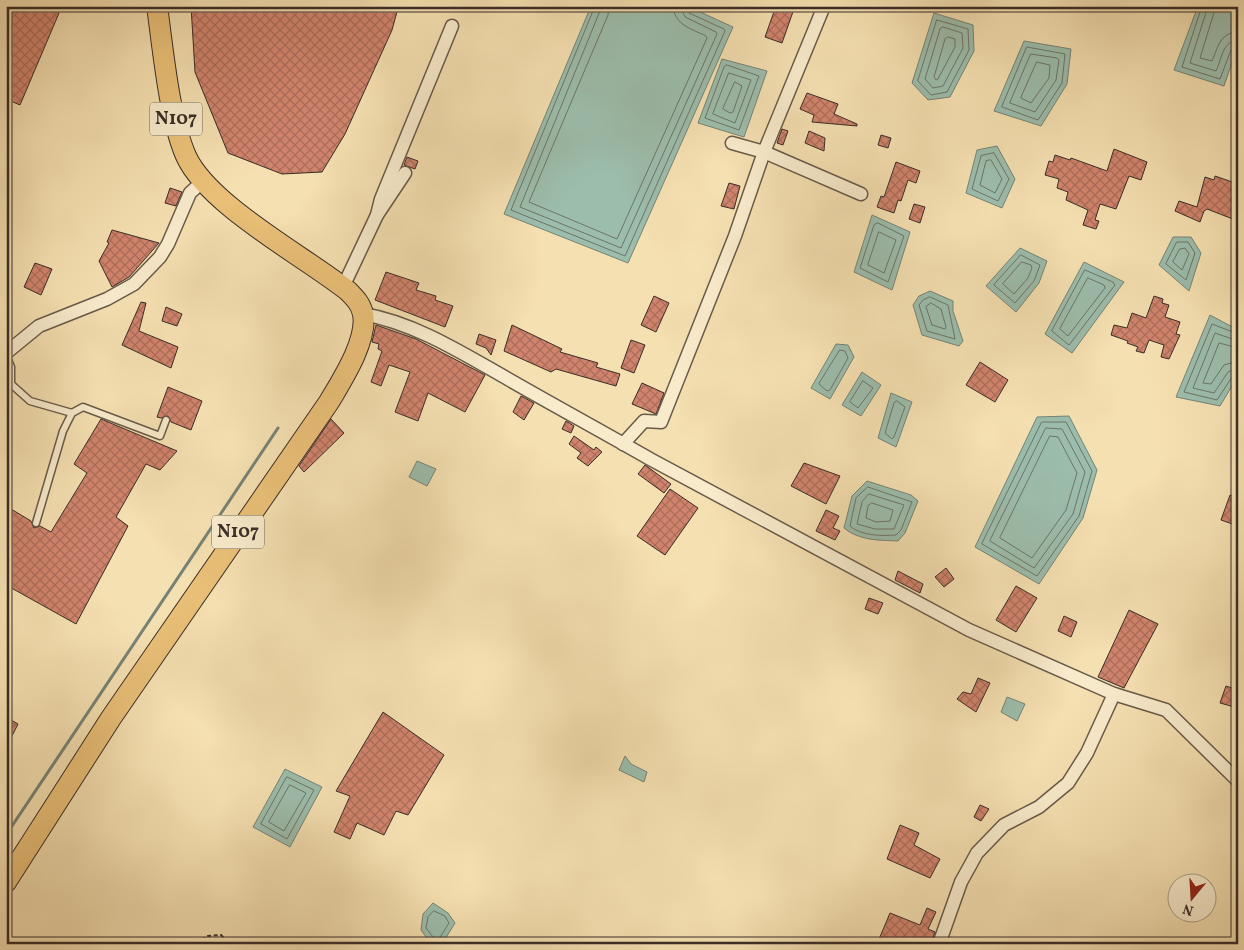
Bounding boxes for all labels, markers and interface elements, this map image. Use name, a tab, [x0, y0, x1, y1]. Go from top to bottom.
road number: N107	[150, 102, 202, 136]
road number: N107	[212, 516, 264, 548]
north arrow	[1166, 872, 1216, 922]
text: N	[1181, 898, 1196, 920]

